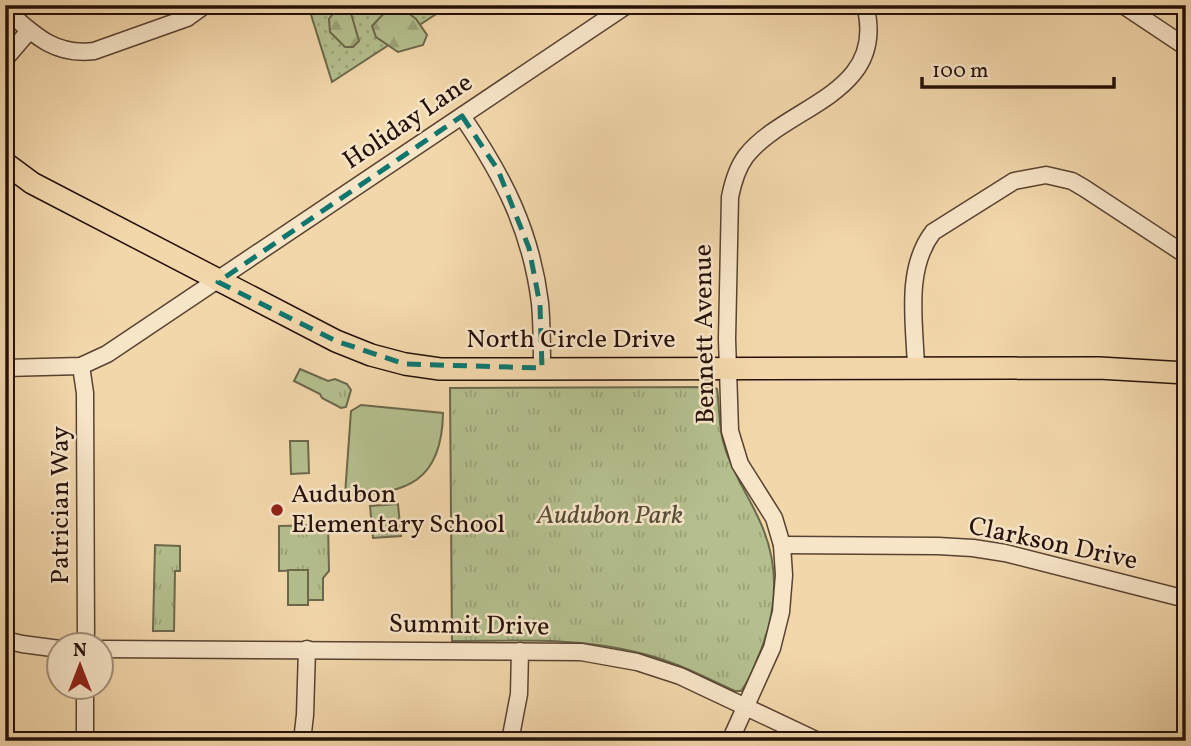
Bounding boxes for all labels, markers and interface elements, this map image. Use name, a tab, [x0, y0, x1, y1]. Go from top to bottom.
scale bar	[922, 46, 1114, 90]
text: 100 m	[932, 57, 989, 86]
street label: Holiday Lane	[336, 65, 480, 179]
street label: Bennett Avenue	[685, 244, 725, 424]
street label: North Circle Drive	[466, 322, 676, 358]
street label: Patrician Way	[43, 426, 79, 584]
place label: Audubon Elementary School	[291, 477, 505, 543]
park label: Audubon Park	[536, 498, 683, 534]
marker: Audubon Elementary School	[269, 502, 285, 518]
street label: Clarkson Drive	[965, 509, 1141, 579]
street label: Summit Drive	[388, 607, 550, 645]
north arrow	[46, 630, 116, 700]
text: N	[73, 638, 87, 664]

